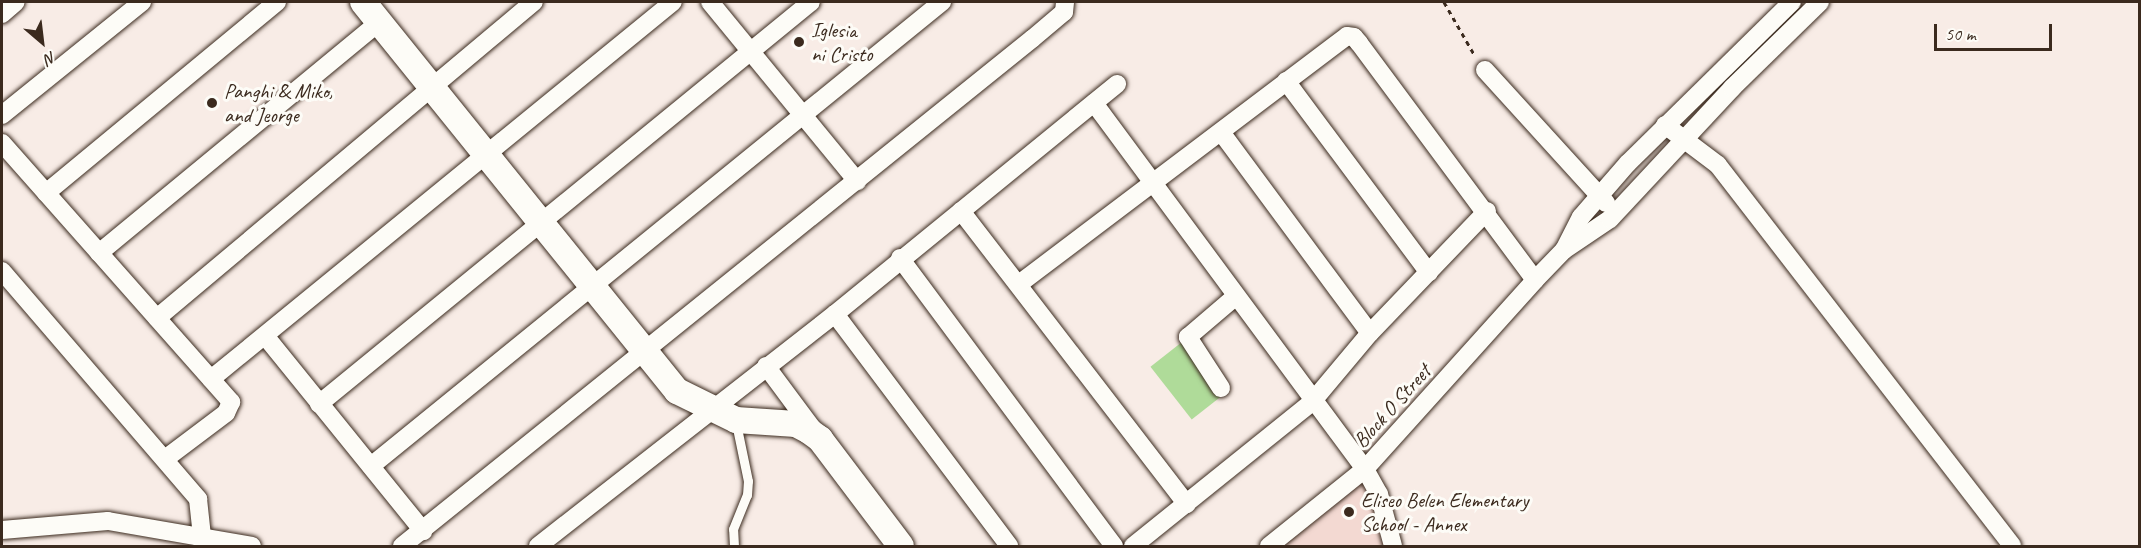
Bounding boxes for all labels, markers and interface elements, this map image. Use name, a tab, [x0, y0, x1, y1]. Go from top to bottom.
north arrow	[12, 12, 72, 72]
scale bar	[1937, 12, 2056, 50]
place label: Iglesia ni Cristo	[811, 17, 872, 67]
text: 50 m	[1945, 23, 1976, 45]
marker: Iglesia ni Cristo	[792, 35, 806, 49]
text: N	[41, 47, 60, 69]
place label: Panghi & Miko, and Jeorge	[224, 78, 333, 128]
marker: Panghi & Miko, and Jeorge	[205, 96, 219, 110]
street label: Block O Street	[1348, 359, 1436, 453]
place label: Eliseo Belen Elementary School - Annex	[1361, 487, 1530, 537]
marker: Eliseo Belen Elementary School - Annex	[1342, 505, 1356, 519]

